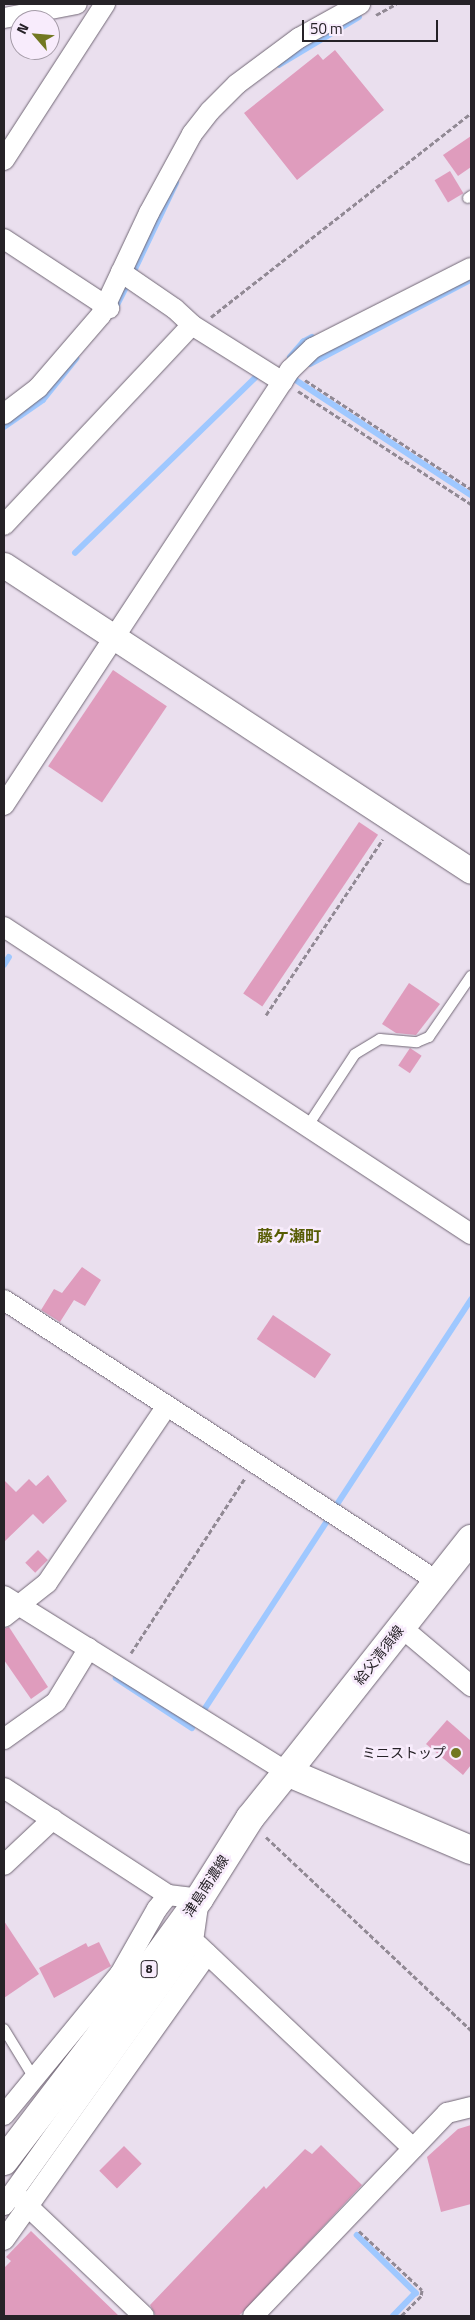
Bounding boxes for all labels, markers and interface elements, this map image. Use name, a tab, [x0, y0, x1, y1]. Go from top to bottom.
north arrow	[10, 10, 60, 60]
scale bar	[305, 10, 441, 42]
text: 50 m	[310, 17, 343, 40]
text: N	[11, 19, 34, 38]
district label: 藤ケ瀬町	[257, 1226, 321, 1246]
street label: 給父清須線	[351, 1622, 407, 1688]
place label: ミニストップ	[362, 1745, 446, 1761]
marker: ミニストップ	[450, 1747, 462, 1759]
street label: 津島南濃線	[180, 1852, 232, 1920]
road number: 8	[140, 1960, 158, 1978]

